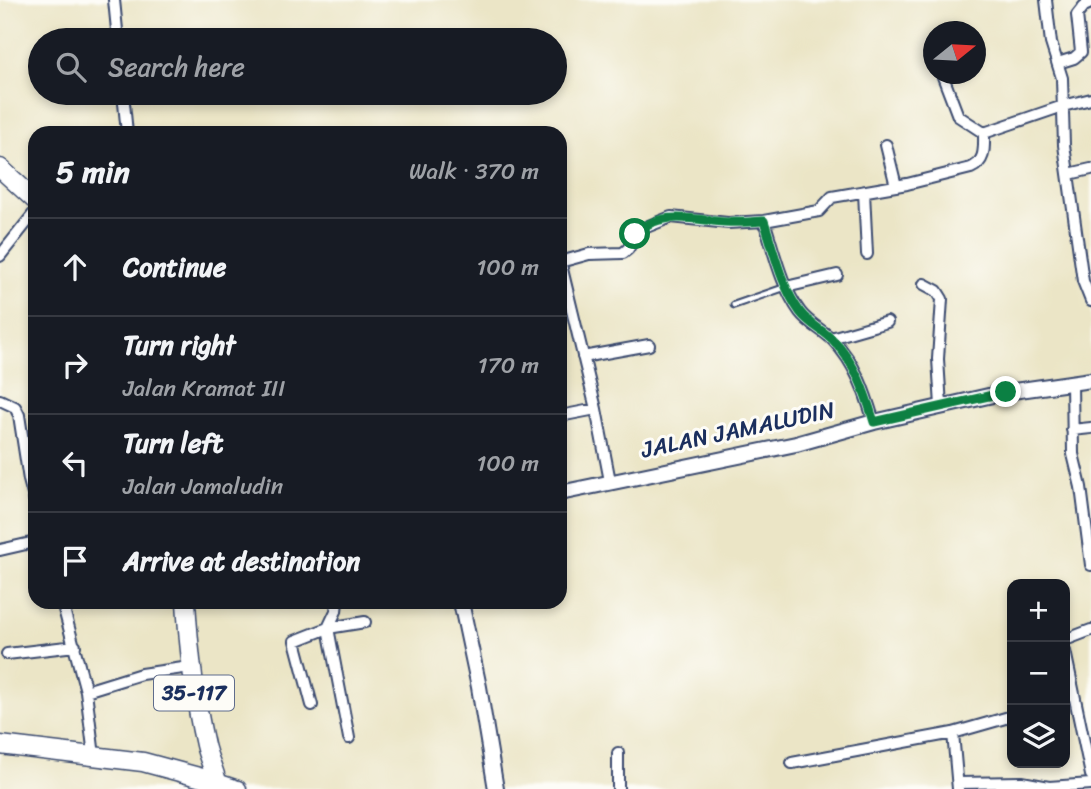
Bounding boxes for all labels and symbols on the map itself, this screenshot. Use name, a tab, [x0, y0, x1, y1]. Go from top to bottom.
north arrow	[923, 21, 986, 84]
route start	[619, 218, 650, 249]
route end	[990, 376, 1021, 407]
street label: JALAN JAMALUDIN	[637, 389, 838, 471]
road number: 35-117	[154, 676, 234, 710]

